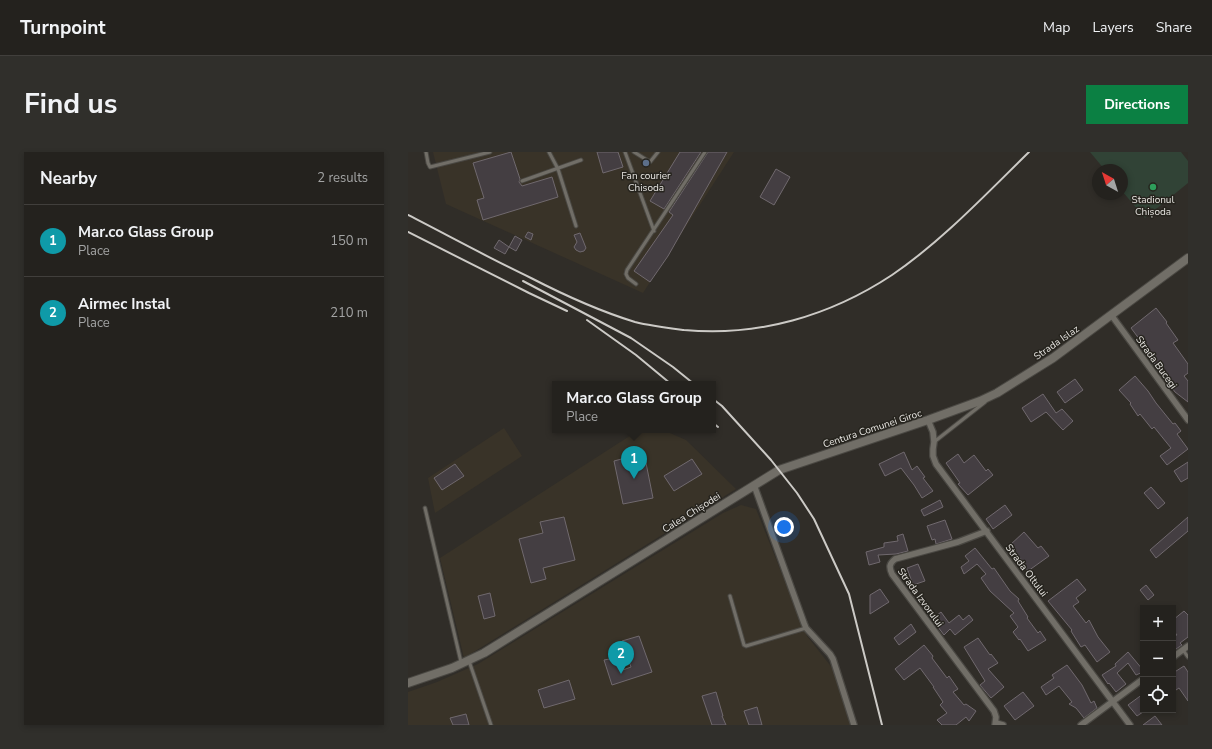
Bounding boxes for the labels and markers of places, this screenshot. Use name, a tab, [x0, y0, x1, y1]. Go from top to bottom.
marker: Fan courier Chisoda	[641, 158, 651, 168]
place label: Fan courier Chisoda	[621, 169, 671, 195]
marker: Stadionul Chișoda	[1148, 182, 1158, 192]
place label: Stadionul Chișoda	[1132, 193, 1174, 219]
pin: 1	[621, 446, 647, 479]
pin: 2	[608, 641, 634, 674]

